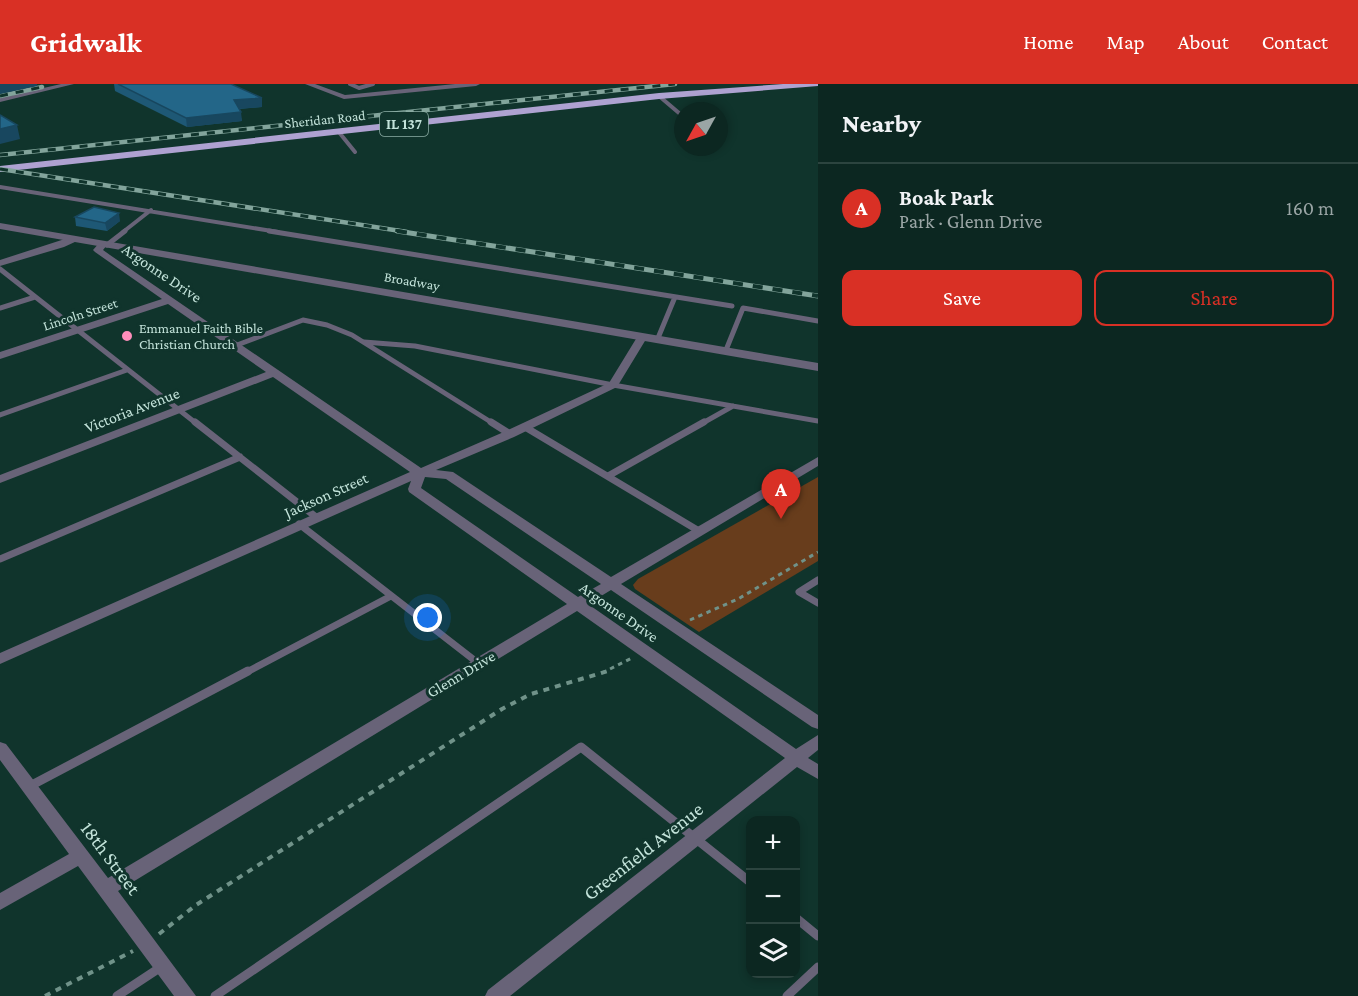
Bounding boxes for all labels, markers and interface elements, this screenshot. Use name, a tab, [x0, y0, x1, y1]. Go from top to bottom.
text: Gridwalk	[30, 27, 142, 58]
text: Home	[1023, 30, 1073, 54]
text: Map	[1106, 30, 1145, 54]
text: About	[1178, 30, 1229, 54]
text: Contact	[1262, 30, 1328, 54]
north arrow	[674, 102, 728, 156]
street label: Sheridan Road	[284, 107, 367, 131]
text: Nearby	[842, 109, 921, 138]
road number: IL 137	[380, 112, 428, 136]
text: Boak Park	[899, 185, 993, 210]
text: A	[856, 197, 867, 219]
text: 160 m	[1286, 197, 1334, 219]
text: Park · Glenn Drive	[899, 210, 1042, 232]
street label: Argonne Drive	[119, 240, 205, 307]
street label: Broadway	[383, 268, 442, 294]
button: Save	[842, 270, 1082, 326]
button: Share	[1094, 270, 1334, 326]
street label: Lincoln Street	[41, 294, 120, 334]
place label: Emmanuel Faith Bible Christian Church	[139, 320, 263, 352]
marker: Emmanuel Faith Bible Christian Church	[120, 329, 134, 343]
street label: Victoria Avenue	[82, 384, 182, 436]
street label: Jackson Street	[280, 469, 371, 523]
pin: A	[762, 470, 800, 519]
street label: Argonne Drive	[576, 579, 662, 646]
your location	[413, 603, 442, 632]
street label: Glenn Drive	[424, 647, 498, 701]
street label: Greenfield Avenue	[579, 797, 707, 904]
map controls	[746, 816, 800, 978]
button: +	[746, 816, 800, 870]
street label: 18th Street	[77, 817, 146, 899]
button: −	[746, 870, 800, 924]
button: layers	[746, 924, 800, 978]

